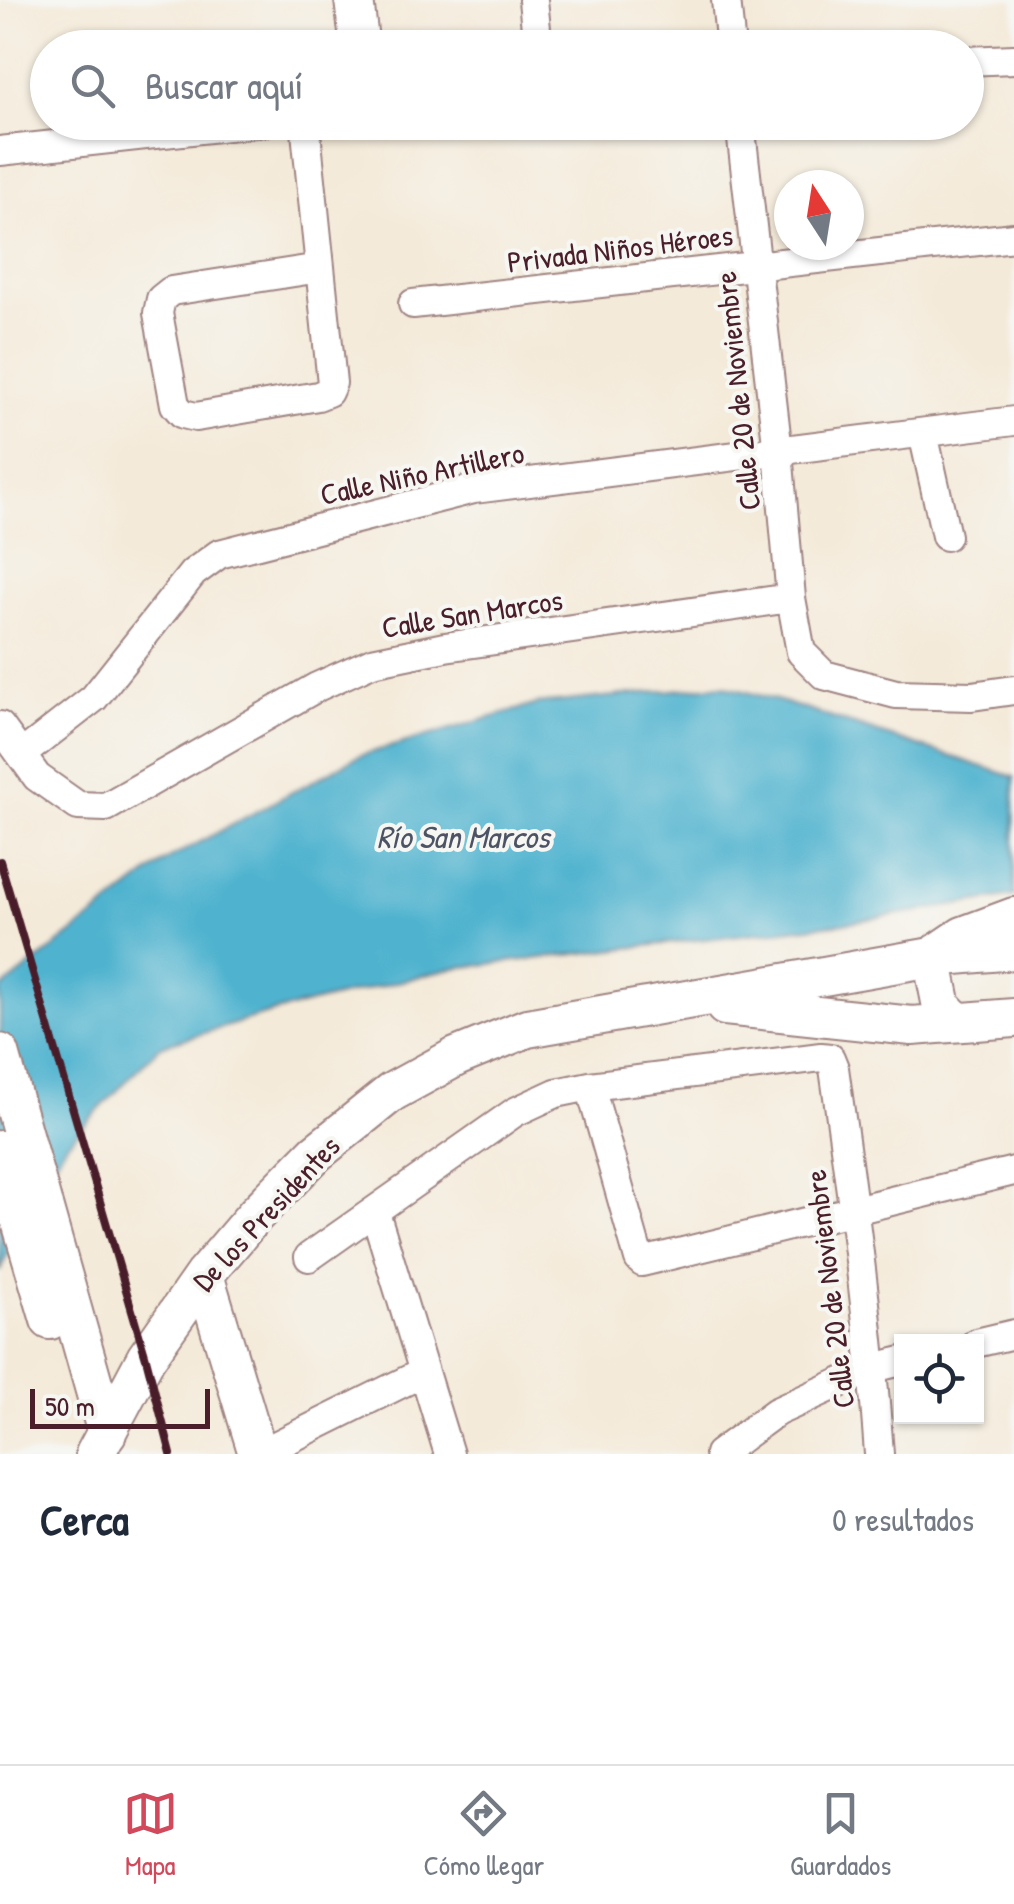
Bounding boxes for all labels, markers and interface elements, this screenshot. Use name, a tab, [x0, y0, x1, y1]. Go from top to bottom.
search box	[30, 30, 984, 140]
icon: search	[65, 58, 120, 113]
text: Buscar aquí	[145, 59, 303, 111]
north arrow	[774, 170, 864, 260]
street label: Privada Niños Héroes	[505, 214, 735, 282]
street label: Calle 20 de Noviembre	[705, 270, 769, 512]
street label: Calle Niño Artillero	[317, 432, 527, 514]
street label: Calle San Marcos	[379, 579, 565, 647]
water label: Río San Marcos	[377, 815, 552, 858]
street label: De los Presidentes	[184, 1127, 348, 1299]
street label: Calle 20 de Noviembre	[795, 1167, 863, 1410]
map controls	[894, 1334, 984, 1424]
button: locate	[894, 1334, 984, 1424]
scale bar	[30, 1384, 210, 1428]
text: 50 m	[45, 1387, 95, 1425]
text: Cerca	[40, 1491, 129, 1548]
text: 0 resultados	[832, 1498, 974, 1541]
tab: Mapa	[123, 1786, 178, 1884]
tab: Cómo llegar	[423, 1786, 544, 1884]
tab: Guardados	[790, 1786, 891, 1884]

